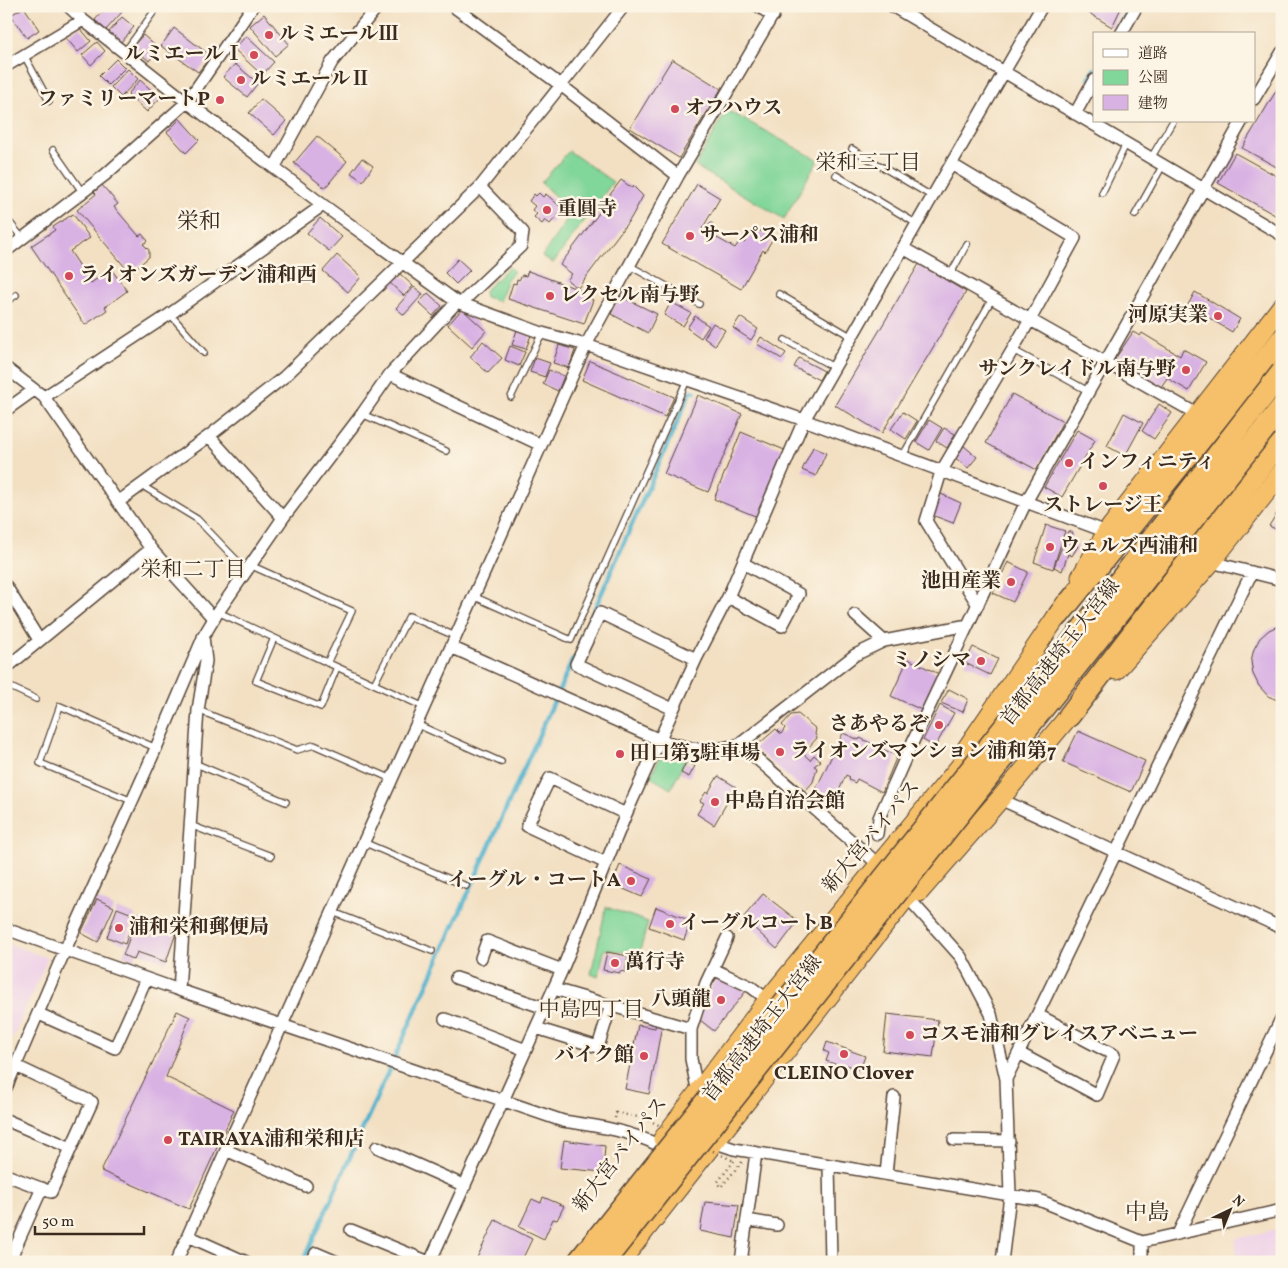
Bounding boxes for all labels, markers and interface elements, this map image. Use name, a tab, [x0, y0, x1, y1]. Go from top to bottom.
place label: ルミエールⅢ	[279, 21, 399, 49]
marker: ルミエールⅢ	[263, 29, 275, 41]
legend	[1093, 32, 1256, 122]
place label: ルミエールⅠ	[124, 41, 244, 69]
text: 道路	[1138, 44, 1168, 65]
marker: ルミエールⅠ	[248, 49, 260, 61]
place label: ルミエールⅡ	[251, 66, 371, 94]
text: 公園	[1138, 68, 1168, 89]
marker: ルミエールⅡ	[235, 74, 247, 86]
place label: ファミリーマートP	[38, 86, 210, 114]
marker: ファミリーマートP	[214, 94, 226, 106]
text: 建物	[1138, 94, 1168, 115]
place label: オフハウス	[685, 95, 782, 123]
marker: オフハウス	[669, 103, 681, 115]
district label: 栄和三丁目	[816, 149, 921, 178]
place label: 重圓寺	[557, 196, 617, 224]
marker: 重圓寺	[541, 204, 553, 216]
district label: 栄和	[177, 207, 221, 238]
place label: サーパス浦和	[700, 222, 819, 250]
marker: サーパス浦和	[684, 230, 696, 242]
place label: ライオンズガーデン浦和西	[79, 262, 317, 290]
marker: ライオンズガーデン浦和西	[63, 270, 75, 282]
place label: レクセル南与野	[560, 282, 700, 310]
marker: レクセル南与野	[544, 290, 556, 302]
place label: 河原実業	[1128, 302, 1208, 330]
marker: 河原実業	[1212, 310, 1224, 322]
place label: サンクレイドル南与野	[978, 356, 1176, 384]
marker: サンクレイドル南与野	[1180, 364, 1192, 376]
place label: インフィニティ	[1079, 449, 1216, 477]
marker: インフィニティ	[1063, 457, 1075, 469]
marker: ストレージ王	[1097, 480, 1109, 492]
place label: ストレージ王	[1043, 492, 1163, 520]
place label: ウェルズ西浦和	[1060, 533, 1199, 561]
marker: ウェルズ西浦和	[1044, 541, 1056, 553]
district label: 栄和二丁目	[141, 556, 246, 585]
place label: 池田産業	[921, 568, 1001, 596]
street label: 首都高速埼玉大宮線	[995, 573, 1127, 733]
marker: 池田産業	[1005, 576, 1017, 588]
place label: ミノシマ	[892, 647, 971, 675]
marker: ミノシマ	[975, 655, 987, 667]
place label: さあやるぞ	[829, 711, 929, 739]
marker: さあやるぞ	[933, 719, 945, 731]
place label: ライオンズマンション浦和第7	[790, 738, 1056, 766]
place label: 田口第3駐車場	[630, 740, 760, 768]
marker: ライオンズマンション浦和第7	[774, 746, 786, 758]
marker: 田口第3駐車場	[614, 748, 626, 760]
street label: 新大宮バイパス	[816, 775, 928, 899]
place label: 中島自治会館	[725, 788, 845, 816]
marker: 中島自治会館	[709, 796, 721, 808]
place label: イーグル・コートA	[447, 867, 621, 895]
marker: イーグル・コートA	[625, 875, 637, 887]
place label: イーグルコートB	[680, 910, 833, 938]
place label: 浦和栄和郵便局	[129, 914, 269, 942]
marker: イーグルコートB	[664, 918, 676, 930]
marker: 浦和栄和郵便局	[113, 922, 125, 934]
place label: 萬行寺	[625, 949, 685, 977]
street label: 首都高速埼玉大宮線	[697, 949, 829, 1109]
marker: 萬行寺	[609, 957, 621, 969]
place label: 八頭龍	[651, 986, 711, 1014]
marker: 八頭龍	[715, 994, 727, 1006]
district label: 中島四丁目	[539, 996, 644, 1025]
place label: コスモ浦和グレイスアベニュー	[920, 1021, 1198, 1049]
marker: コスモ浦和グレイスアベニュー	[904, 1029, 916, 1041]
place label: バイク館	[554, 1042, 634, 1070]
marker: CLEINO Clover	[838, 1048, 850, 1060]
marker: バイク館	[638, 1050, 650, 1062]
place label: CLEINO Clover	[774, 1060, 914, 1088]
street label: 新大宮バイパス	[567, 1091, 675, 1219]
place label: TAIRAYA浦和栄和店	[178, 1126, 364, 1154]
marker: TAIRAYA浦和栄和店	[162, 1134, 174, 1146]
north arrow	[1206, 1186, 1256, 1236]
text: N	[1228, 1191, 1248, 1212]
district label: 中島	[1125, 1198, 1169, 1229]
scale bar	[35, 1203, 144, 1235]
text: 50 m	[42, 1212, 74, 1233]

